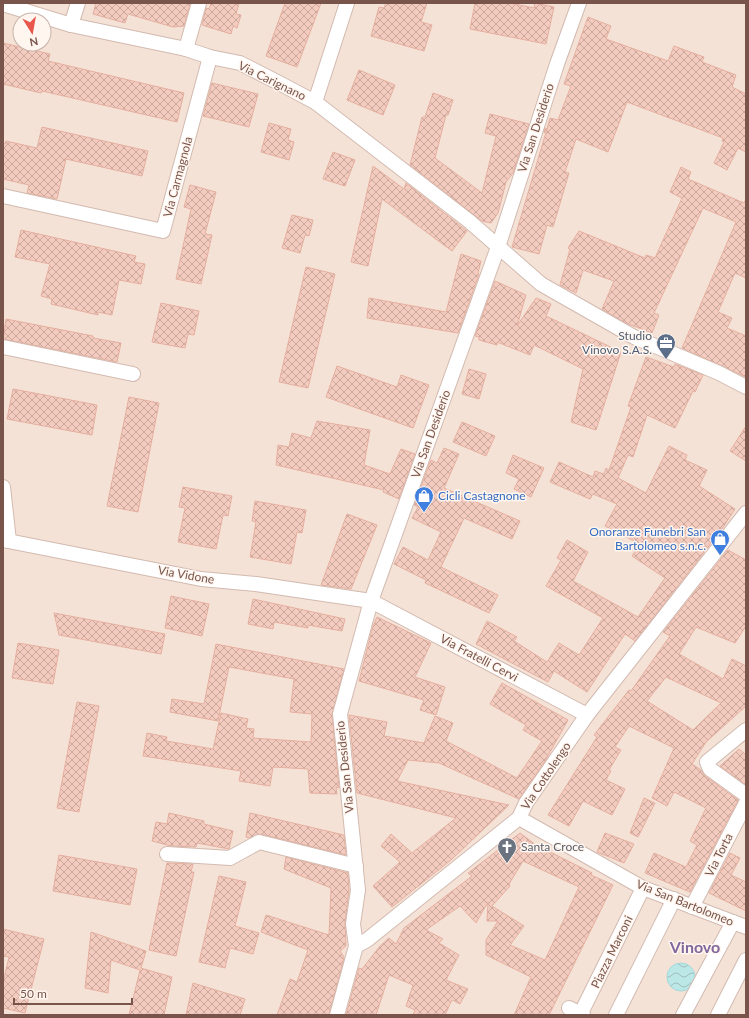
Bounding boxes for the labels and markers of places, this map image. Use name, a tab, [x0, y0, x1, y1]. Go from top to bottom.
place label: Studio Vinovo S.A.S.	[582, 328, 652, 357]
office icon: Studio Vinovo S.A.S.	[655, 332, 677, 360]
shop icon: Cicli Castagnone	[413, 485, 435, 513]
place label: Cicli Castagnone	[438, 488, 526, 503]
place label: Onoranze Funebri San Bartolomeo s.n.c.	[589, 524, 706, 553]
shop icon: Onoranze Funebri San Bartolomeo s.n.c.	[709, 528, 731, 556]
church icon: Santa Croce	[496, 836, 518, 864]
place label: Santa Croce	[521, 839, 584, 854]

